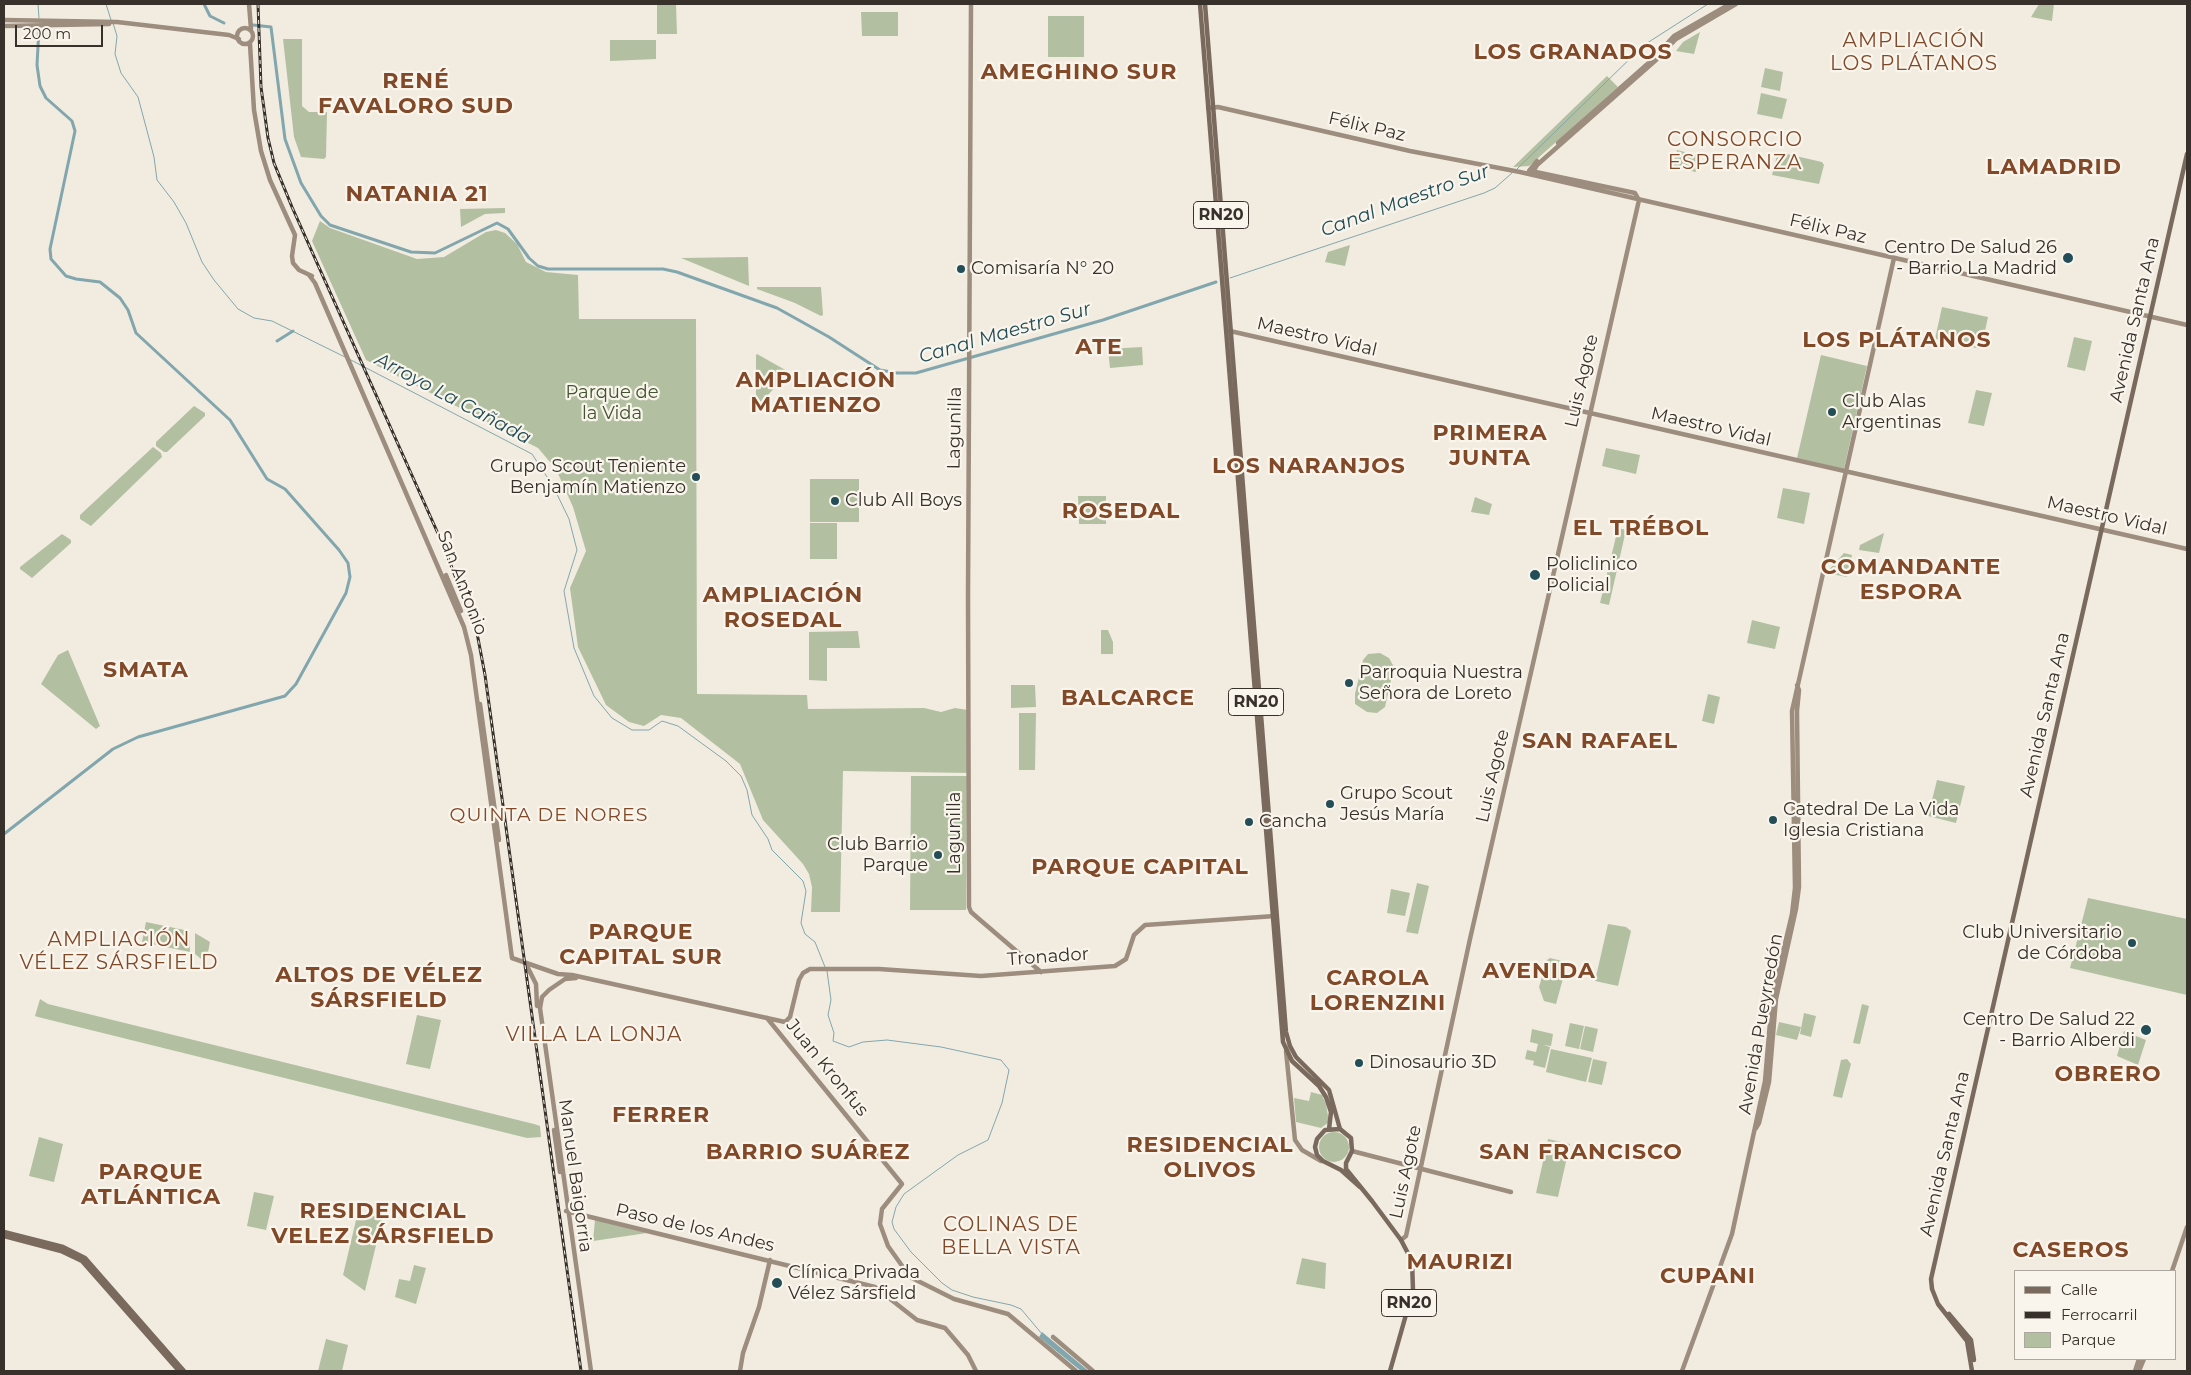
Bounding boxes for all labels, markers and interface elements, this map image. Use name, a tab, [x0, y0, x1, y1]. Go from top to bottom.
scale bar	[18, 15, 105, 47]
text: 200 m	[23, 24, 71, 43]
district label: AMPLIACIÓN LOS PLÁTANOS	[1829, 29, 1999, 76]
district label: LOS GRANADOS	[1472, 40, 1674, 66]
district label: AMEGHINO SUR	[979, 60, 1179, 86]
district label: RENÉ FAVALORO SUD	[317, 69, 515, 120]
street label: Félix Paz	[1326, 108, 1408, 146]
district label: CONSORCIO ESPERANZA	[1666, 128, 1804, 175]
district label: LAMADRID	[1985, 155, 2123, 181]
water label: Canal Maestro Sur	[1318, 160, 1492, 242]
district label: NATANIA 21	[344, 182, 490, 208]
road number: RN20	[1194, 202, 1248, 228]
street label: Félix Paz	[1787, 210, 1869, 248]
street label: Avenida Santa Ana	[2105, 235, 2165, 405]
place label: Centro De Salud 26 - Barrio La Madrid	[1884, 237, 2057, 280]
marker: Centro De Salud 26 - Barrio La Madrid	[2061, 251, 2075, 265]
place label: Comisaría N° 20	[971, 258, 1114, 280]
marker: Comisaría N° 20	[955, 263, 967, 275]
water label: Canal Maestro Sur	[916, 298, 1094, 368]
street label: Maestro Vidal	[1255, 313, 1379, 361]
district label: LOS PLÁTANOS	[1801, 328, 1993, 354]
street label: Luis Agote	[1561, 332, 1603, 430]
district label: ATE	[1075, 335, 1123, 361]
water label: Arroyo La Cañada	[371, 348, 535, 450]
district label: AMPLIACIÓN MATIENZO	[735, 368, 897, 420]
park label: Parque de la Vida	[565, 382, 659, 424]
street label: Lagunilla	[943, 386, 967, 470]
place label: Club Alas Argentinas	[1842, 391, 1941, 434]
street label: Maestro Vidal	[1649, 403, 1773, 451]
marker: Club Alas Argentinas	[1826, 406, 1838, 418]
district label: PRIMERA JUNTA	[1432, 421, 1548, 472]
district label: LOS NARANJOS	[1211, 454, 1407, 480]
place label: Grupo Scout Teniente Benjamín Matienzo	[490, 456, 686, 498]
marker: Grupo Scout Teniente Benjamín Matienzo	[690, 471, 702, 483]
place label: Club All Boys	[845, 490, 962, 512]
street label: Maestro Vidal	[2045, 492, 2169, 540]
marker: Club All Boys	[829, 495, 841, 507]
district label: ROSEDAL	[1061, 499, 1181, 525]
district label: EL TRÉBOL	[1572, 516, 1710, 542]
street label: San Antonio	[432, 528, 492, 638]
place label: Policlinico Policial	[1546, 554, 1638, 596]
district label: COMANDANTE ESPORA	[1820, 555, 2002, 606]
marker: Policlinico Policial	[1528, 568, 1542, 582]
district label: AMPLIACIÓN ROSEDAL	[702, 583, 864, 634]
street label: Avenida Santa Ana	[2015, 630, 2075, 800]
district label: SMATA	[102, 658, 190, 684]
place label: Parroquia Nuestra Señora de Loreto	[1359, 662, 1523, 704]
marker: Parroquia Nuestra Señora de Loreto	[1343, 677, 1355, 689]
district label: BALCARCE	[1060, 686, 1196, 712]
road number: RN20	[1228, 689, 1284, 716]
street label: Luis Agote	[1472, 727, 1514, 825]
district label: SAN RAFAEL	[1521, 729, 1679, 755]
place label: Grupo Scout Jesús María	[1340, 783, 1453, 826]
street label: Lagunilla	[944, 792, 966, 874]
marker: Grupo Scout Jesús María	[1324, 798, 1336, 810]
place label: Catedral De La Vida Iglesia Cristiana	[1783, 799, 1959, 842]
district label: QUINTA DE NORES	[448, 804, 650, 826]
place label: Cancha	[1259, 811, 1327, 833]
marker: Catedral De La Vida Iglesia Cristiana	[1767, 814, 1779, 826]
marker: Cancha	[1243, 816, 1255, 828]
place label: Club Barrio Parque	[827, 834, 928, 876]
marker: Club Barrio Parque	[932, 849, 944, 861]
district label: PARQUE CAPITAL	[1029, 855, 1251, 881]
district label: PARQUE CAPITAL SUR	[558, 920, 724, 971]
place label: Club Universitario de Córdoba	[1962, 922, 2122, 964]
district label: AMPLIACIÓN VÉLEZ SÁRSFIELD	[18, 928, 220, 975]
street label: Avenida Pueyrredón	[1734, 932, 1788, 1116]
marker: Club Universitario de Córdoba	[2126, 937, 2138, 949]
street label: Tronador	[1006, 943, 1090, 971]
district label: AVENIDA	[1481, 959, 1597, 985]
district label: ALTOS DE VÉLEZ SÁRSFIELD	[273, 963, 485, 1014]
district label: CAROLA LORENZINI	[1309, 966, 1447, 1018]
place label: Centro De Salud 22 - Barrio Alberdi	[1963, 1009, 2135, 1052]
street label: Juan Kronfus	[781, 1015, 873, 1121]
district label: VILLA LA LONJA	[504, 1023, 684, 1047]
marker: Centro De Salud 22 - Barrio Alberdi	[2139, 1023, 2153, 1037]
place label: Dinosaurio 3D	[1369, 1052, 1497, 1074]
marker: Dinosaurio 3D	[1353, 1057, 1365, 1069]
district label: OBRERO	[2054, 1062, 2162, 1088]
street label: Avenida Santa Ana	[1915, 1069, 1975, 1239]
street label: Manuel Baigorria	[554, 1098, 596, 1254]
district label: FERRER	[611, 1103, 711, 1129]
street label: Luis Agote	[1386, 1123, 1426, 1221]
district label: RESIDENCIAL OLIVOS	[1125, 1133, 1295, 1184]
district label: BARRIO SUÁREZ	[704, 1140, 912, 1166]
district label: SAN FRANCISCO	[1478, 1140, 1684, 1166]
district label: PARQUE ATLÁNTICA	[80, 1160, 222, 1212]
district label: RESIDENCIAL VELEZ SÁRSFIELD	[269, 1199, 497, 1250]
street label: Paso de los Andes	[613, 1199, 777, 1257]
district label: COLINAS DE BELLA VISTA	[940, 1213, 1082, 1260]
district label: CASEROS	[2012, 1238, 2130, 1264]
district label: MAURIZI	[1406, 1250, 1514, 1276]
place label: Clínica Privada Vélez Sársfield	[788, 1262, 920, 1304]
district label: CUPANI	[1659, 1264, 1757, 1290]
legend	[2014, 1270, 2176, 1360]
marker: Clínica Privada Vélez Sársfield	[770, 1276, 784, 1290]
text: Calle	[2061, 1280, 2098, 1299]
road number: RN20	[1382, 1290, 1436, 1316]
text: Ferrocarril	[2061, 1305, 2138, 1324]
text: Parque	[2061, 1330, 2116, 1349]

